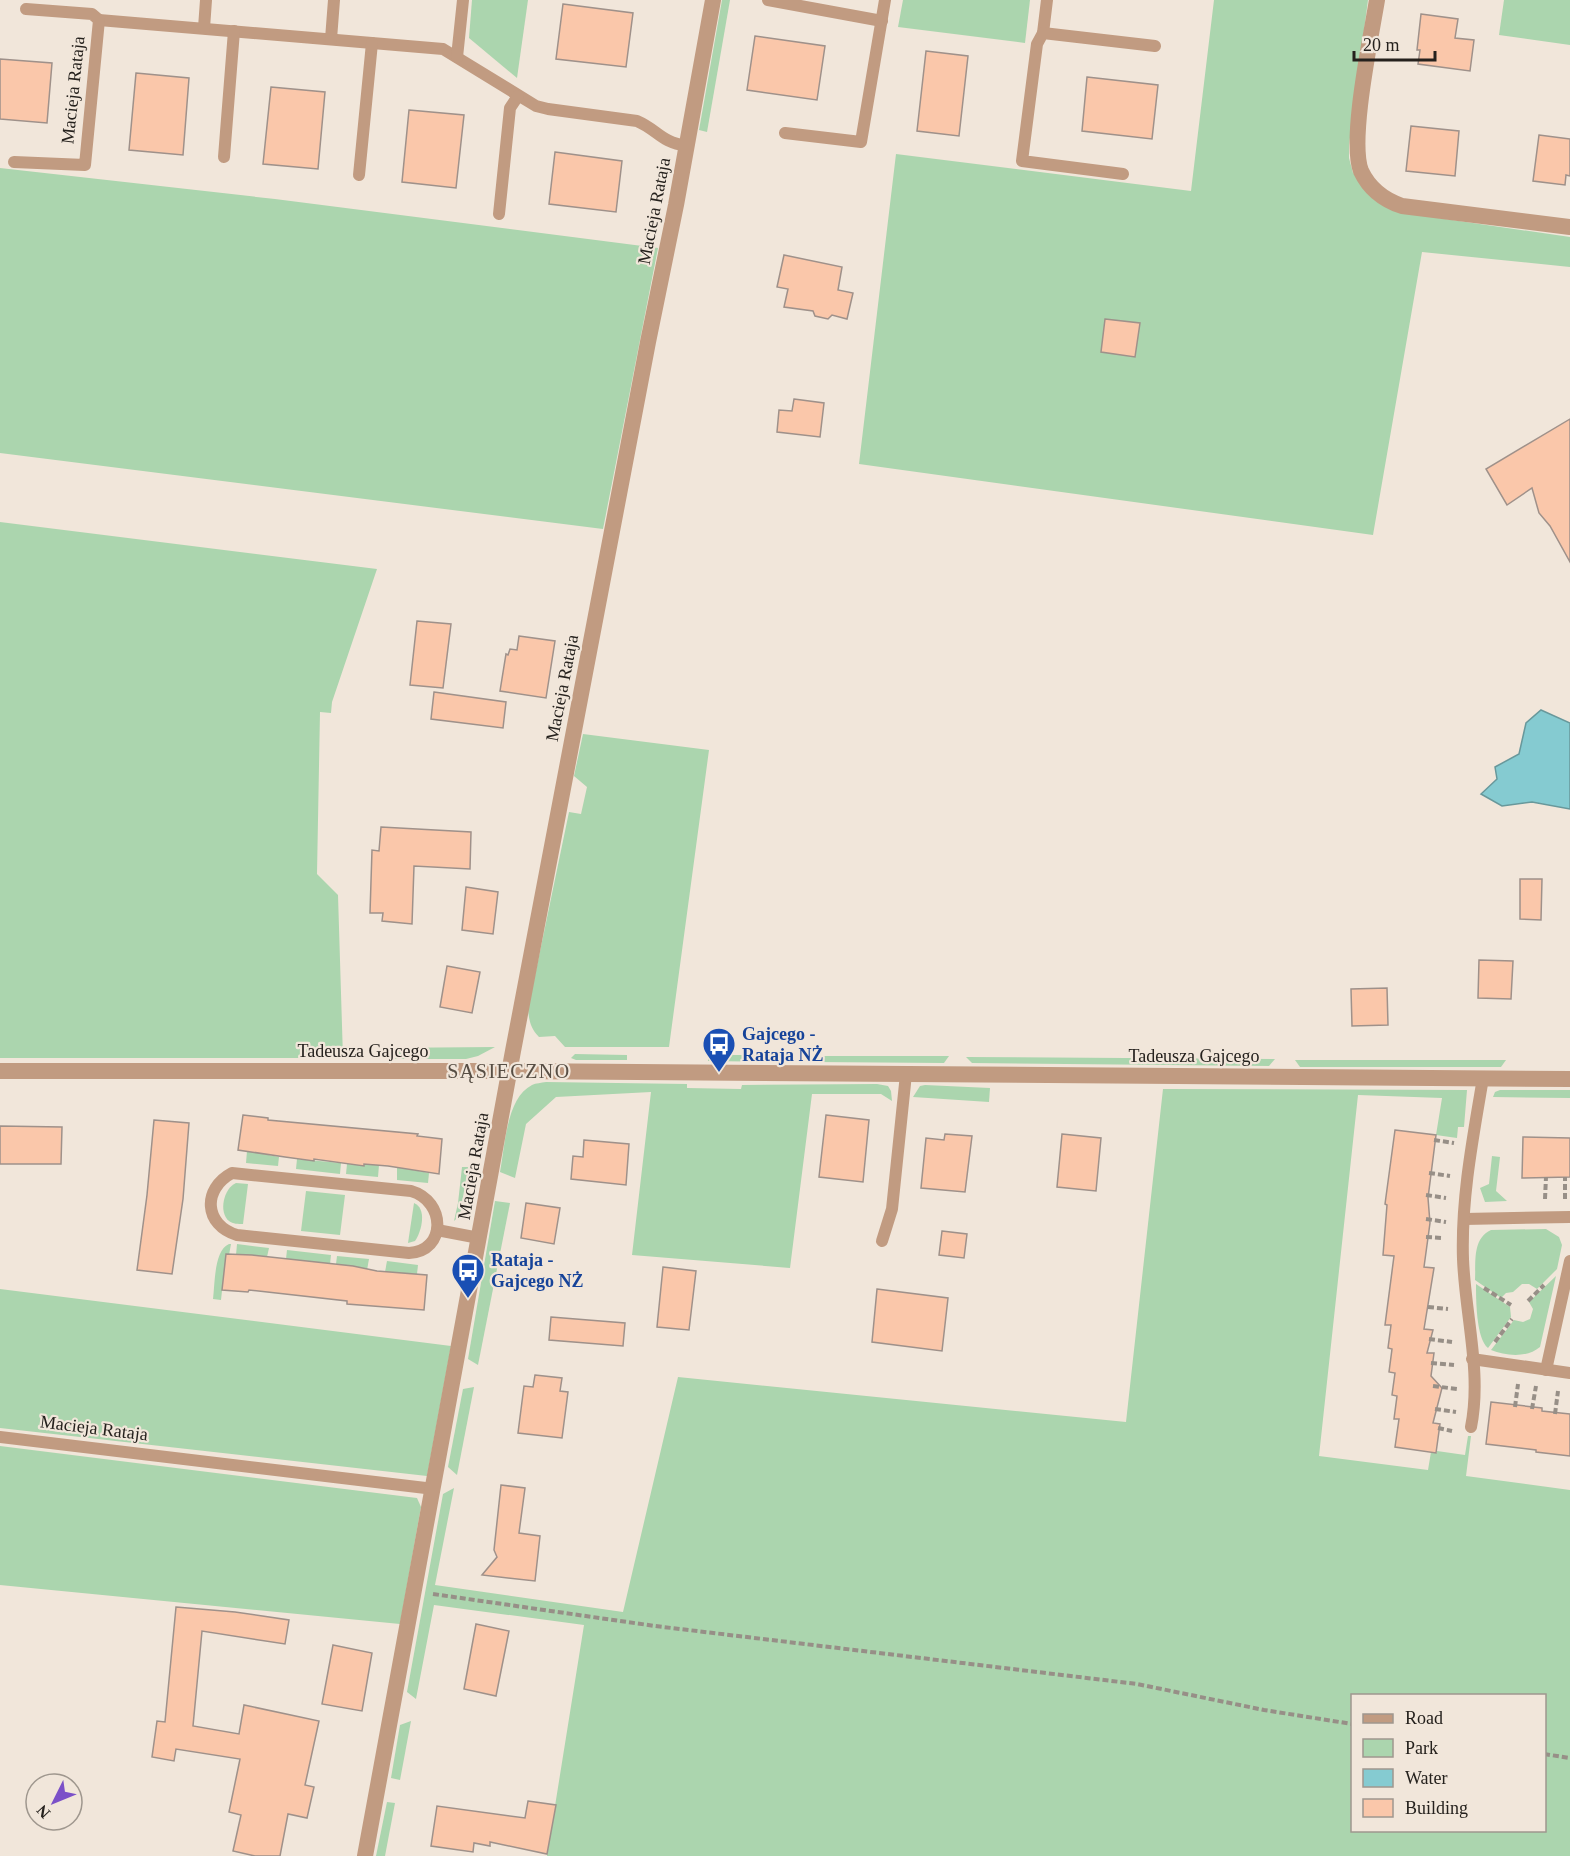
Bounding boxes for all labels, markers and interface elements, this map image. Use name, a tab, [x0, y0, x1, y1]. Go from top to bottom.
scale bar	[1354, 24, 1435, 62]
street label: Macieja Rataja	[57, 35, 89, 145]
text: 20 m	[1363, 35, 1400, 55]
street label: Macieja Rataja	[634, 156, 674, 266]
street label: Macieja Rataja	[542, 633, 582, 743]
place label: Gajcego - Rataja NŻ	[742, 1024, 824, 1065]
bus stop icon: Gajcego - Rataja NŻ	[701, 1026, 737, 1073]
street label: Tadeusza Gajcego	[297, 1041, 429, 1061]
street label: Tadeusza Gajcego	[1128, 1046, 1260, 1066]
district label: SĄSIECZNO	[447, 1060, 571, 1083]
street label: Macieja Rataja	[454, 1111, 492, 1221]
place label: Rataja - Gajcego NŻ	[491, 1250, 583, 1291]
bus stop icon: Rataja - Gajcego NŻ	[450, 1252, 486, 1299]
street label: Macieja Rataja	[39, 1411, 149, 1445]
legend	[1351, 1694, 1546, 1832]
text: Road	[1405, 1708, 1443, 1728]
text: Park	[1405, 1738, 1438, 1758]
text: Water	[1405, 1768, 1448, 1788]
north arrow	[24, 1772, 84, 1832]
text: Building	[1405, 1798, 1468, 1818]
text: N	[33, 1802, 54, 1822]

